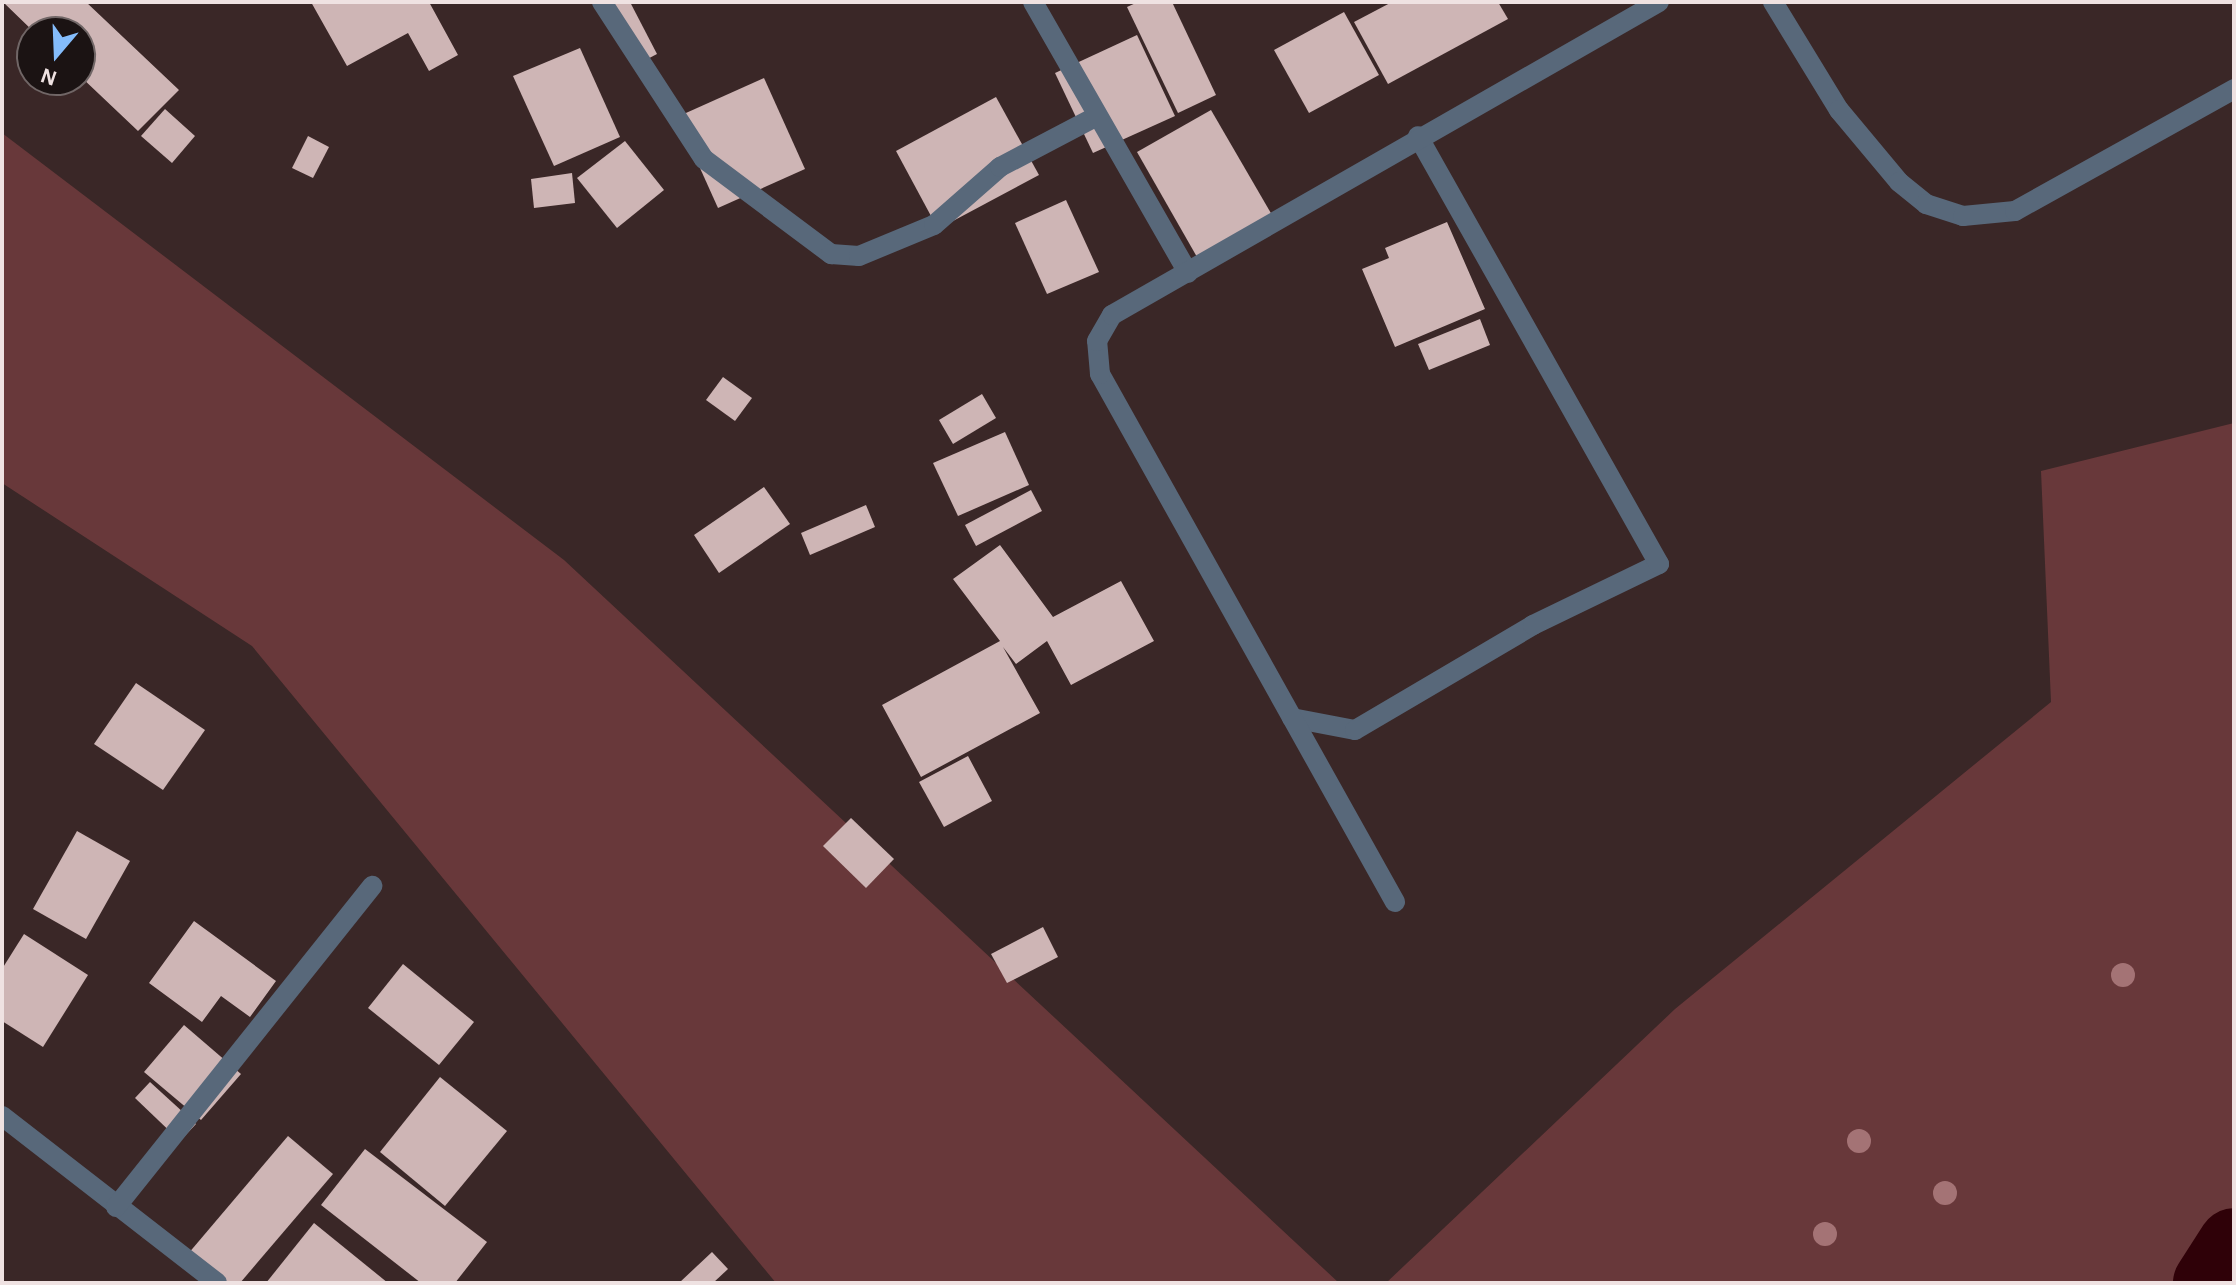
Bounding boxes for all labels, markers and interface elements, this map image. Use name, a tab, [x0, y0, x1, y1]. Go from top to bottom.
north arrow	[16, 16, 96, 96]
text: N	[38, 64, 60, 90]

